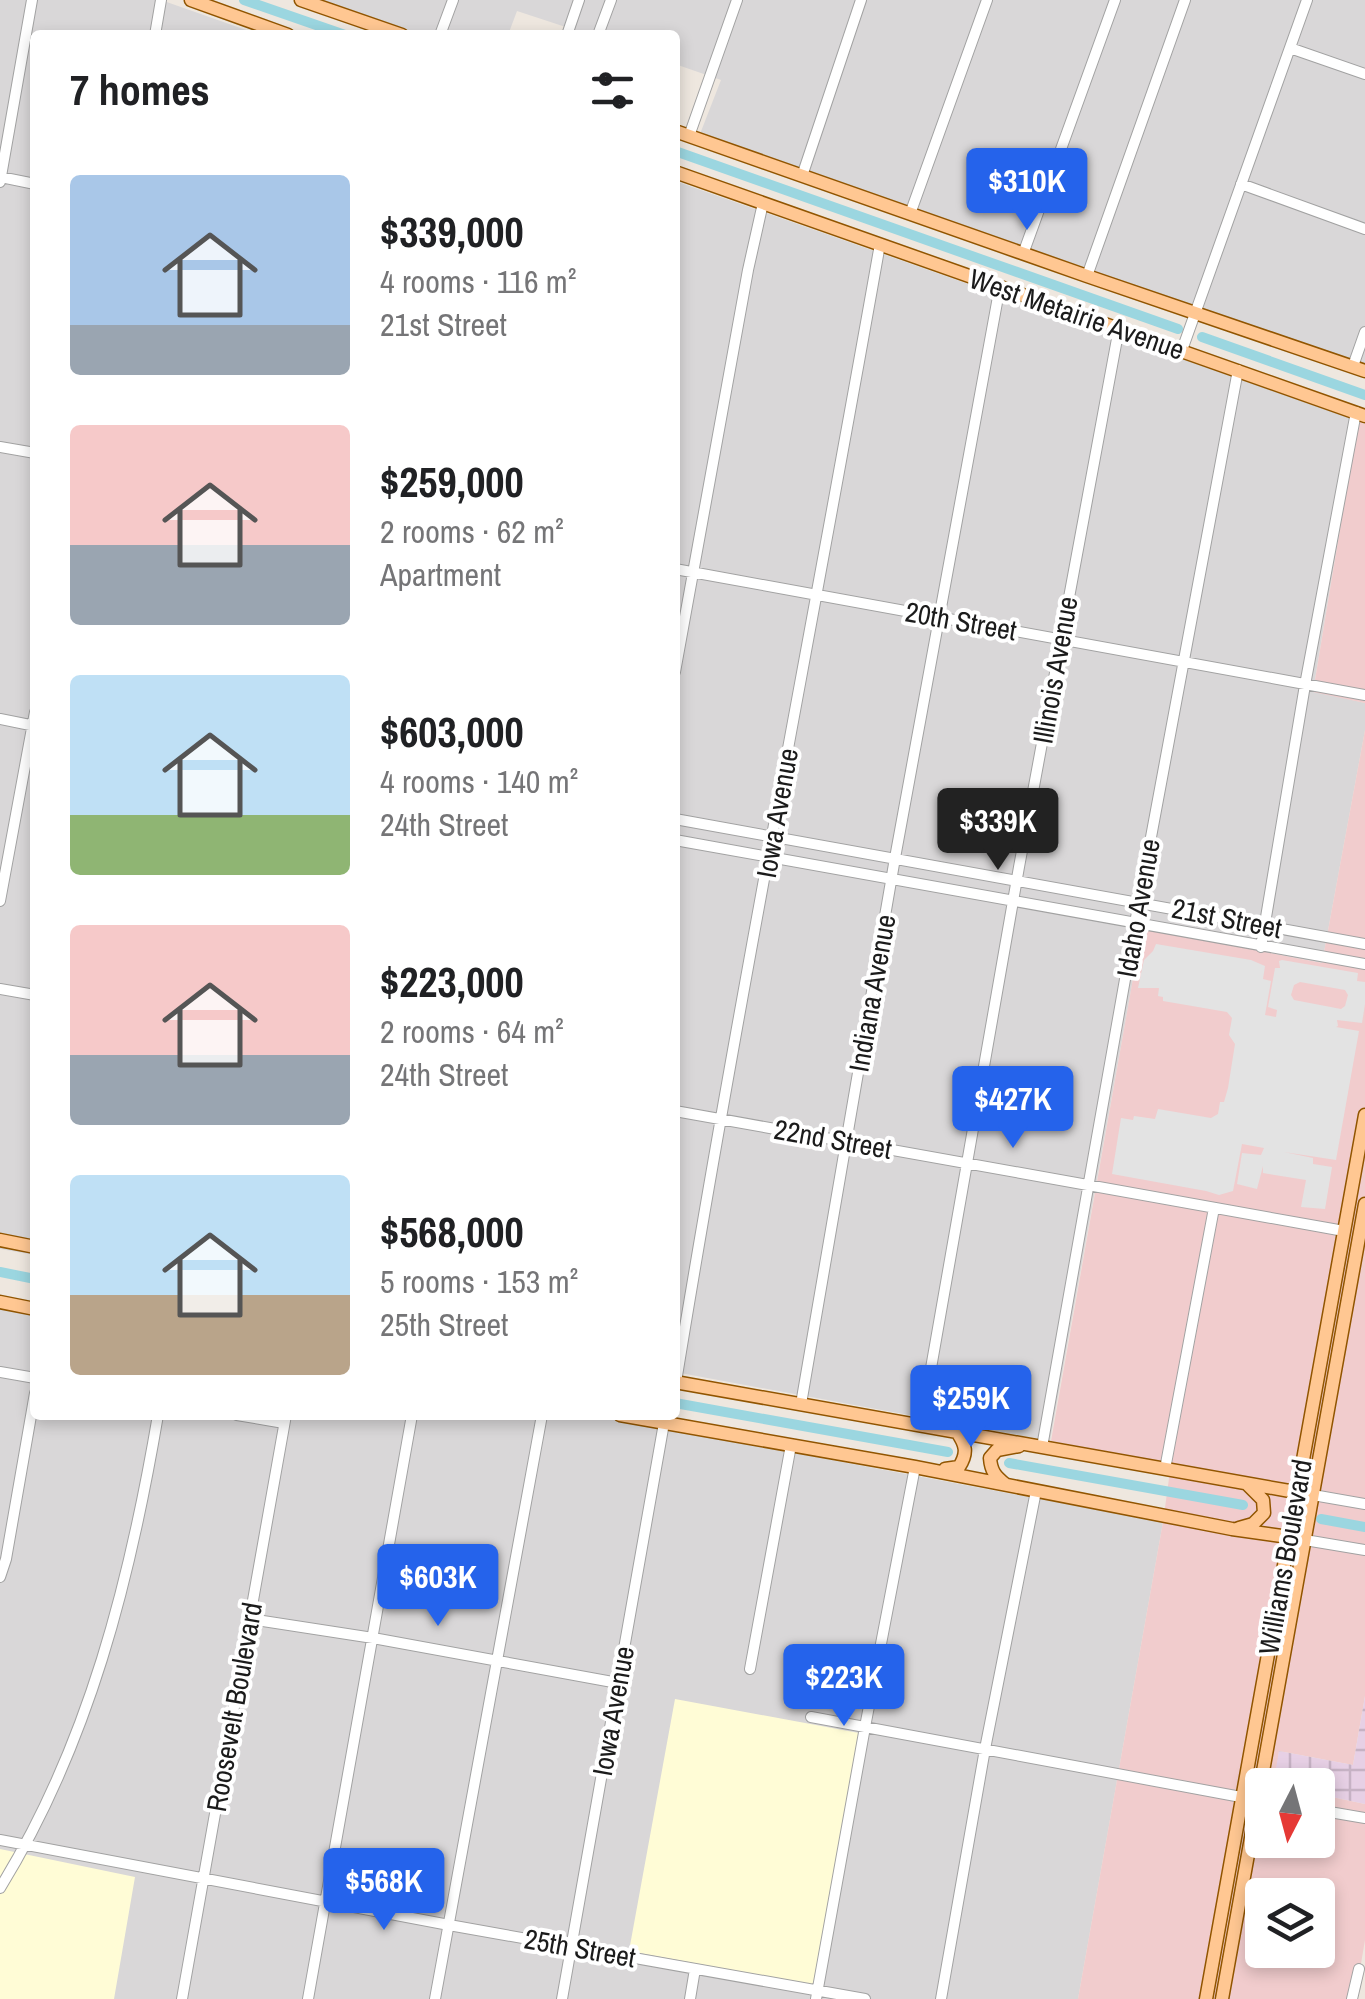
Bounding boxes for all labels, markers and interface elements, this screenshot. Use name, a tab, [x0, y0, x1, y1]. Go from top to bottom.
text: 7 homes	[70, 62, 210, 118]
icon: filters	[585, 63, 640, 118]
pin: $310K	[957, 148, 1097, 233]
text: $310K	[988, 159, 1066, 202]
text: $339,000	[380, 204, 524, 260]
icon: home	[150, 215, 270, 335]
street label: West Metairie Avenue	[964, 259, 1190, 369]
text: 4 rooms · 116 m²	[380, 260, 576, 303]
text: 21st Street	[380, 303, 507, 346]
text: $259,000	[380, 454, 524, 510]
icon: home	[150, 465, 270, 585]
text: 2 rooms · 62 m²	[380, 510, 564, 553]
text: Apartment	[380, 553, 501, 596]
street label: 20th Street	[902, 593, 1020, 649]
street label: Illinois Avenue	[1023, 593, 1087, 747]
text: $603,000	[380, 704, 524, 760]
icon: home	[150, 715, 270, 835]
street label: Iowa Avenue	[747, 745, 807, 881]
text: 4 rooms · 140 m²	[380, 760, 578, 803]
pin: $339K	[928, 788, 1068, 873]
text: $339K	[959, 799, 1037, 842]
text: 24th Street	[380, 803, 508, 846]
street label: Idaho Avenue	[1107, 836, 1169, 980]
street label: 21st Street	[1169, 889, 1285, 947]
street label: Indiana Avenue	[839, 911, 905, 1075]
text: $223,000	[380, 954, 524, 1010]
icon: home	[150, 965, 270, 1085]
text: 2 rooms · 64 m²	[380, 1010, 564, 1053]
text: 24th Street	[380, 1053, 508, 1096]
pin: $427K	[943, 1066, 1083, 1151]
text: $427K	[974, 1077, 1052, 1120]
street label: 22nd Street	[771, 1110, 895, 1168]
text: $568,000	[380, 1204, 524, 1260]
icon: home	[150, 1215, 270, 1335]
text: 5 rooms · 153 m²	[380, 1260, 578, 1303]
text: 25th Street	[380, 1303, 508, 1346]
pin: $259K	[901, 1365, 1041, 1450]
text: $259K	[932, 1376, 1010, 1419]
street label: Williams Boulevard	[1249, 1456, 1321, 1658]
pin: $603K	[368, 1544, 508, 1629]
text: $603K	[399, 1555, 477, 1598]
street label: Roosevelt Boulevard	[197, 1599, 271, 1815]
street label: Iowa Avenue	[583, 1643, 643, 1779]
pin: $223K	[774, 1644, 914, 1729]
text: $223K	[805, 1655, 883, 1698]
north arrow	[1245, 1768, 1335, 1858]
map controls	[1245, 1768, 1335, 1968]
pin: $568K	[314, 1848, 454, 1933]
text: $568K	[345, 1859, 423, 1902]
button: layers	[1245, 1878, 1335, 1968]
street label: 25th Street	[521, 1920, 639, 1976]

